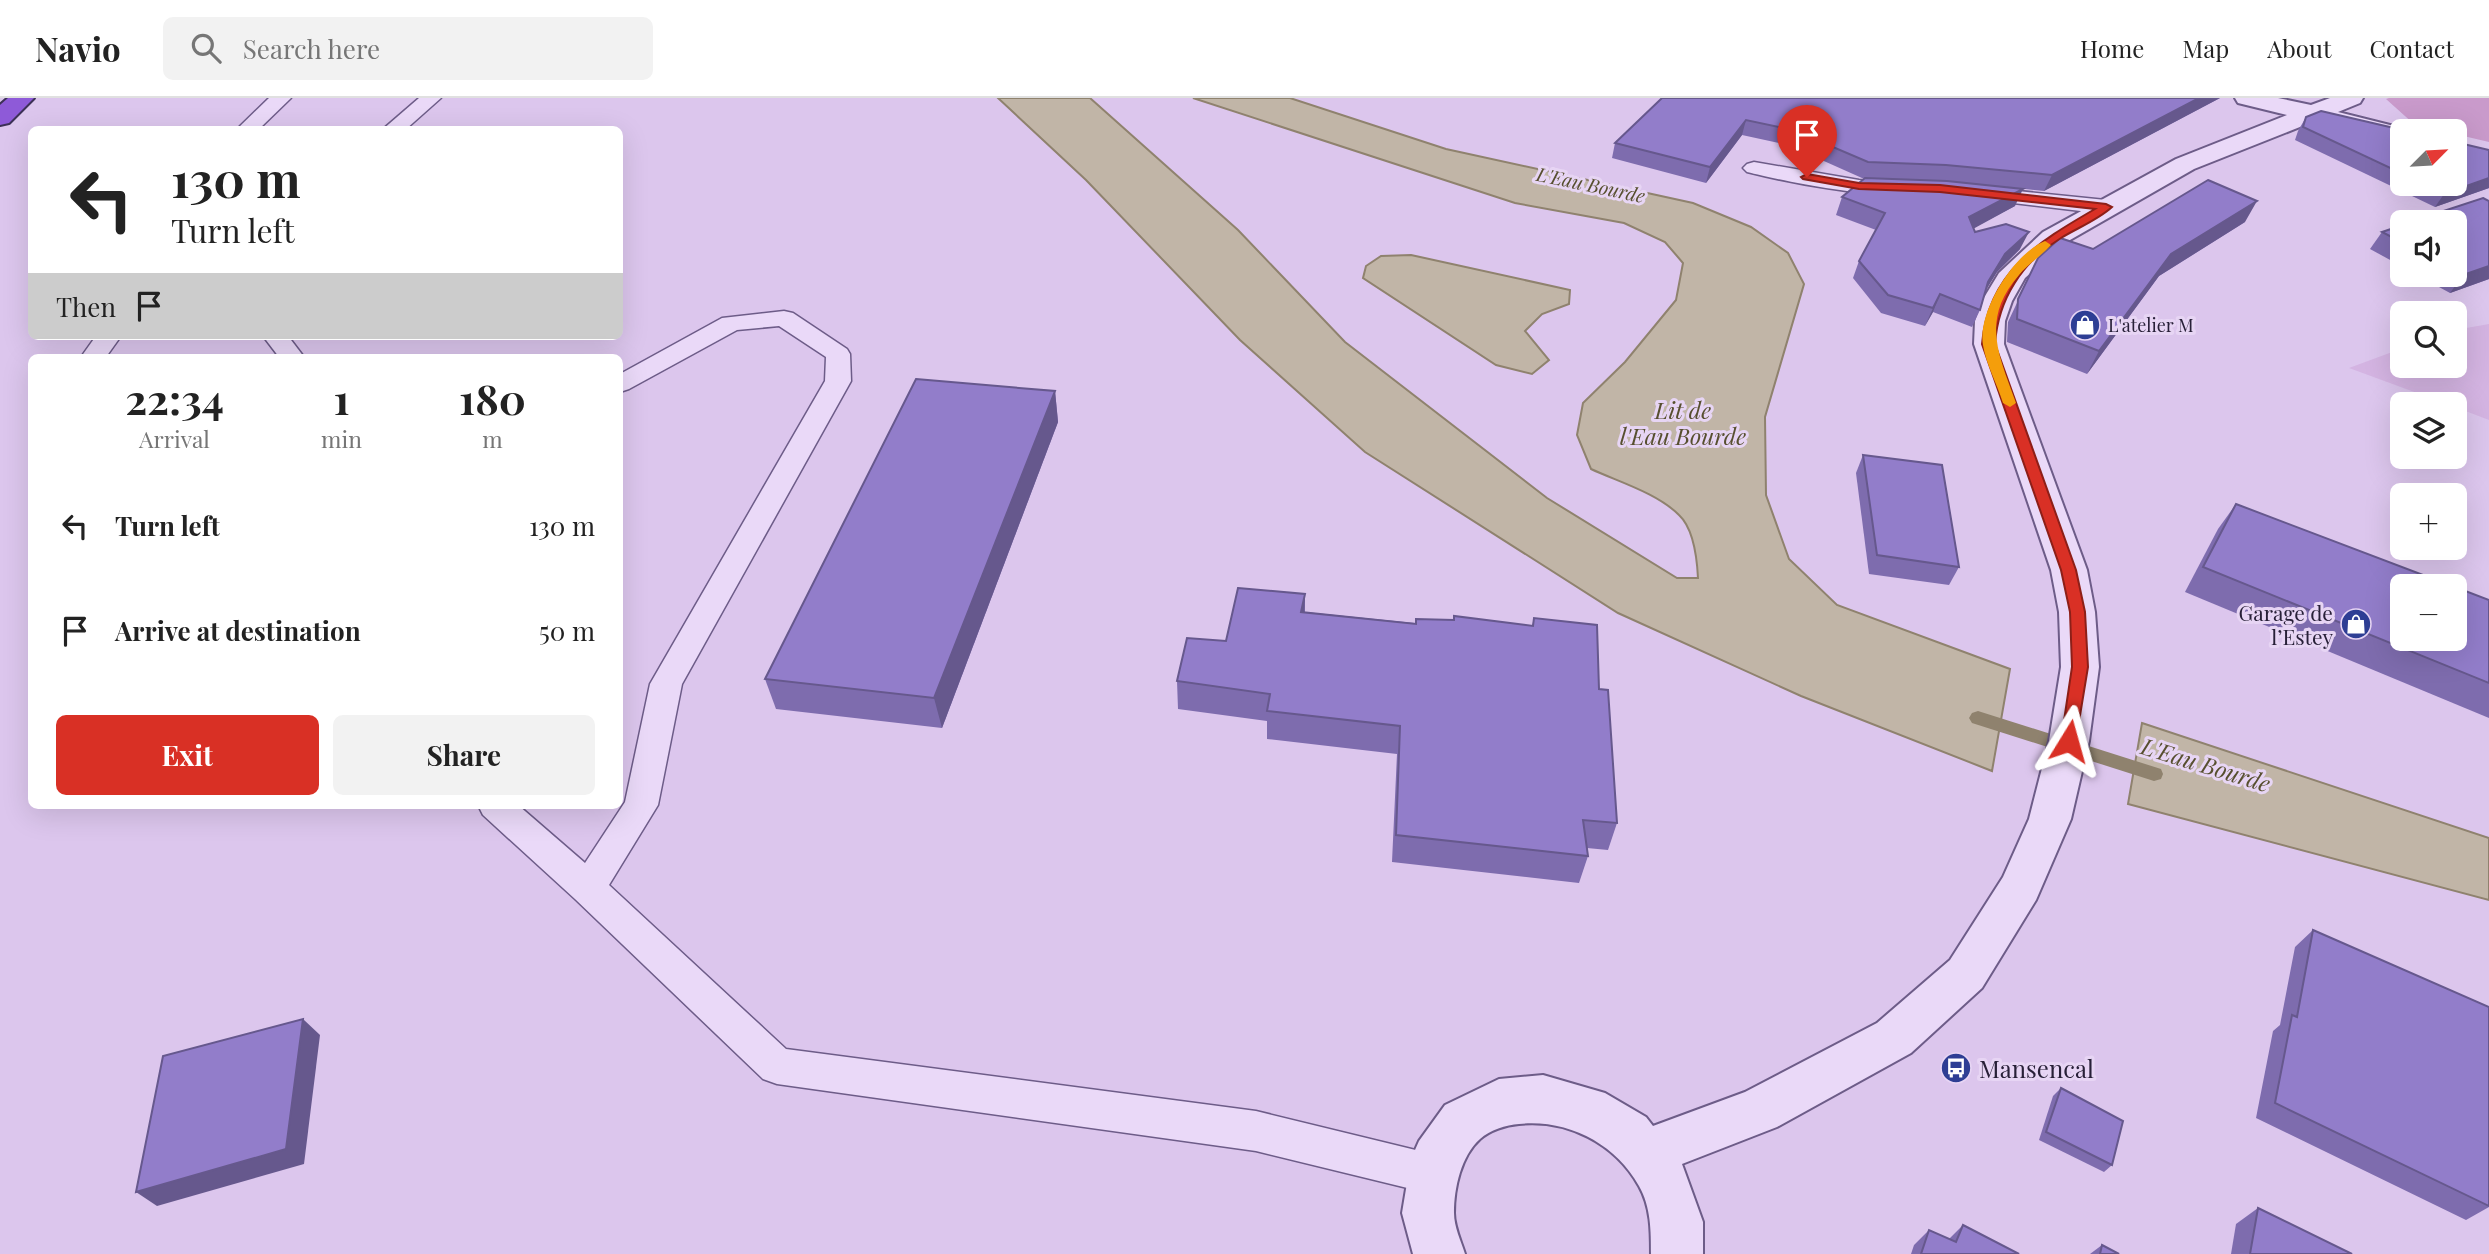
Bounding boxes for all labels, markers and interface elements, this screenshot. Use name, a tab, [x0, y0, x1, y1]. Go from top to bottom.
search box	[163, 17, 653, 80]
text: Navio	[35, 26, 121, 70]
icon: search	[187, 29, 225, 67]
text: Search here	[243, 31, 380, 66]
text: Home	[2080, 32, 2144, 64]
text: Map	[2182, 32, 2229, 64]
text: About	[2267, 32, 2331, 64]
text: Contact	[2369, 32, 2454, 64]
pin	[1777, 105, 1837, 177]
icon: arrive	[1788, 116, 1826, 154]
north arrow	[2390, 119, 2468, 196]
map controls	[2390, 119, 2467, 651]
text: 130 m	[171, 145, 301, 210]
icon: left	[56, 154, 147, 245]
water label: L'Eau Bourde	[1534, 160, 1648, 208]
text: Turn left	[171, 208, 295, 251]
button: sound	[2390, 210, 2467, 287]
icon: arrive	[130, 287, 168, 325]
text: Then	[56, 289, 116, 324]
button: search	[2390, 301, 2467, 378]
shop icon: L'atelier M	[2068, 308, 2102, 342]
place label: L'atelier M	[2108, 313, 2194, 337]
text: 22:34	[125, 370, 224, 426]
text: 1	[333, 370, 350, 426]
text: 180	[459, 370, 526, 426]
button: layers	[2390, 392, 2467, 469]
water label: Lit de l'Eau Bourde	[1620, 394, 1746, 451]
text: Arrival	[139, 423, 210, 454]
text: min	[321, 423, 362, 454]
text: m	[482, 423, 503, 454]
button: +	[2390, 483, 2467, 560]
icon: left	[56, 507, 94, 545]
text: Turn left	[115, 508, 220, 543]
text: 130 m	[529, 508, 595, 543]
button: −	[2390, 574, 2467, 651]
place label: Garage de l’Estey	[2239, 598, 2333, 650]
shop icon: Garage de l’Estey	[2339, 607, 2373, 641]
icon: arrive	[56, 612, 94, 650]
text: Arrive at destination	[115, 613, 361, 648]
text: 50 m	[539, 613, 595, 648]
position arrow	[2032, 704, 2106, 778]
button: Exit	[56, 715, 319, 795]
button: Share	[333, 715, 595, 795]
water label: L'Eau Bourde	[2137, 729, 2274, 798]
bus stop icon: Mansencal	[1939, 1051, 1973, 1085]
place label: Mansencal	[1979, 1052, 2094, 1084]

